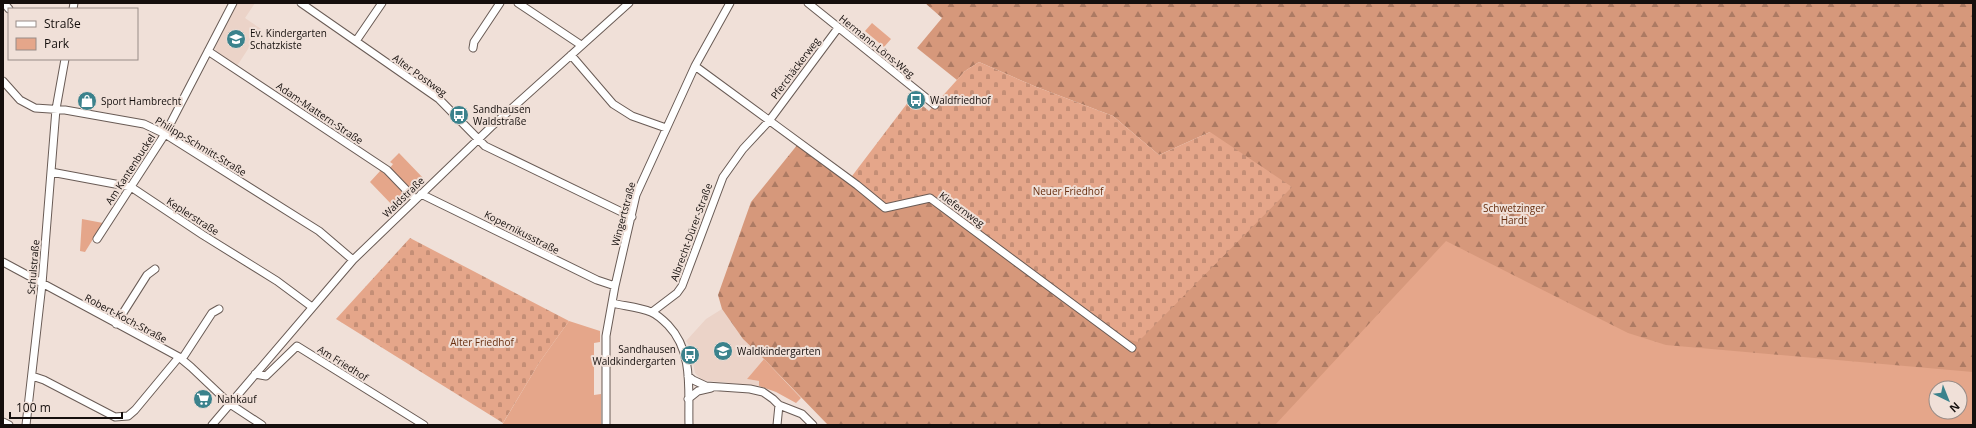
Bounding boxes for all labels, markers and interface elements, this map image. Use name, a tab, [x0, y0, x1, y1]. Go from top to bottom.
legend	[8, 8, 138, 60]
street label: Hermann-Löns-Weg	[836, 11, 918, 81]
text: Straße	[44, 15, 81, 32]
place label: Ev. Kindergarten Schatzkiste	[250, 26, 327, 52]
school or university icon: Ev. Kindergarten Schatzkiste	[225, 28, 247, 50]
street label: Pferchäckerweg	[767, 34, 823, 102]
text: Park	[44, 35, 70, 52]
street label: Alter Postweg	[390, 51, 450, 100]
street label: Adam-Mattern-Straße	[274, 79, 366, 147]
bus stop icon: Waldfriedhof	[905, 89, 927, 111]
shop icon: Sport Hambrecht	[76, 90, 98, 112]
place label: Waldfriedhof	[930, 93, 991, 107]
place label: Sport Hambrecht	[101, 94, 182, 108]
place label: Sandhausen Waldstraße	[473, 102, 531, 128]
bus stop icon: Sandhausen Waldstraße	[448, 104, 470, 126]
street label: Philipp-Schmitt-Straße	[153, 113, 250, 179]
street label: Am Kantenbuckel	[102, 131, 158, 207]
street label: Waldstraße	[379, 173, 427, 221]
street label: Wingertstraße	[608, 180, 638, 248]
street label: Albrecht-Dürer-Straße	[667, 181, 715, 283]
park label: Neuer Friedhof	[1033, 184, 1104, 198]
street label: Kiefernweg	[937, 188, 988, 230]
street label: Keplerstraße	[164, 194, 222, 238]
park label: Schwetzinger Hardt	[1483, 201, 1545, 227]
street label: Kopernikusstraße	[482, 207, 562, 257]
street label: Schulstraße	[24, 239, 42, 295]
street label: Robert-Koch-Straße	[82, 290, 170, 346]
park label: Alter Friedhof	[450, 335, 514, 349]
school or university icon: Waldkindergarten	[712, 340, 734, 362]
street label: Am Friedhof	[315, 342, 371, 384]
place label: Sandhausen Waldkindergarten	[592, 342, 676, 368]
bus stop icon: Sandhausen Waldkindergarten	[679, 344, 701, 366]
place label: Waldkindergarten	[737, 344, 821, 358]
north arrow	[1928, 380, 1968, 420]
supermarket icon: Nahkauf	[192, 388, 214, 410]
place label: Nahkauf	[217, 392, 257, 406]
scale bar	[10, 394, 122, 420]
text: 100 m	[16, 399, 51, 416]
text: N	[1947, 399, 1964, 416]

